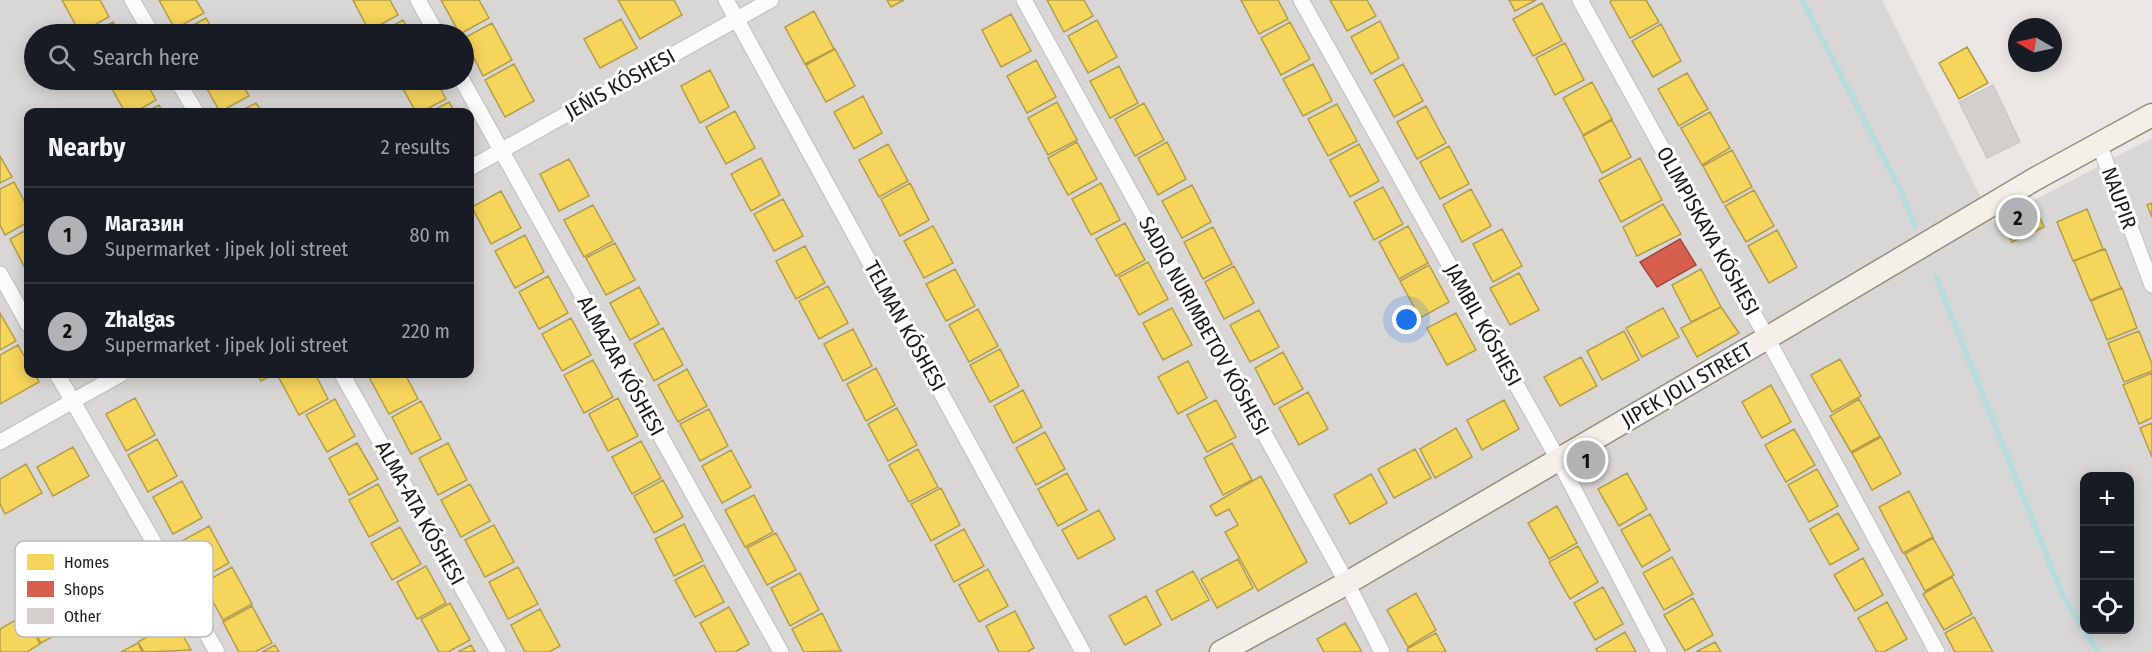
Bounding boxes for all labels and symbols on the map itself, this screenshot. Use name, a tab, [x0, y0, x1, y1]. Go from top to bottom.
north arrow	[2008, 18, 2062, 72]
street label: JEŃIS KÓSHESI	[560, 43, 680, 125]
street label: OLIMPISKAYA KÓSHESI	[1651, 142, 1765, 320]
street label: NAUPIR	[2096, 164, 2142, 233]
pin: 2	[1998, 194, 2038, 240]
street label: SADIQ NURIMBETOV KÓSHESI	[1133, 212, 1275, 440]
street label: TELMAN KÓSHESI	[858, 256, 952, 396]
street label: JAMBIL KÓSHESI	[1439, 259, 1527, 391]
street label: ALMAZAR KÓSHESI	[572, 291, 670, 441]
your location	[1392, 305, 1421, 334]
street label: JIPEK JOLI STREET	[1617, 337, 1758, 433]
street label: ALMA-ATA KÓSHESI	[370, 436, 470, 590]
pin: 1	[1566, 438, 1606, 482]
legend	[15, 541, 213, 637]
text: Homes	[64, 553, 109, 572]
text: Shops	[64, 580, 104, 599]
text: Other	[64, 607, 102, 626]

